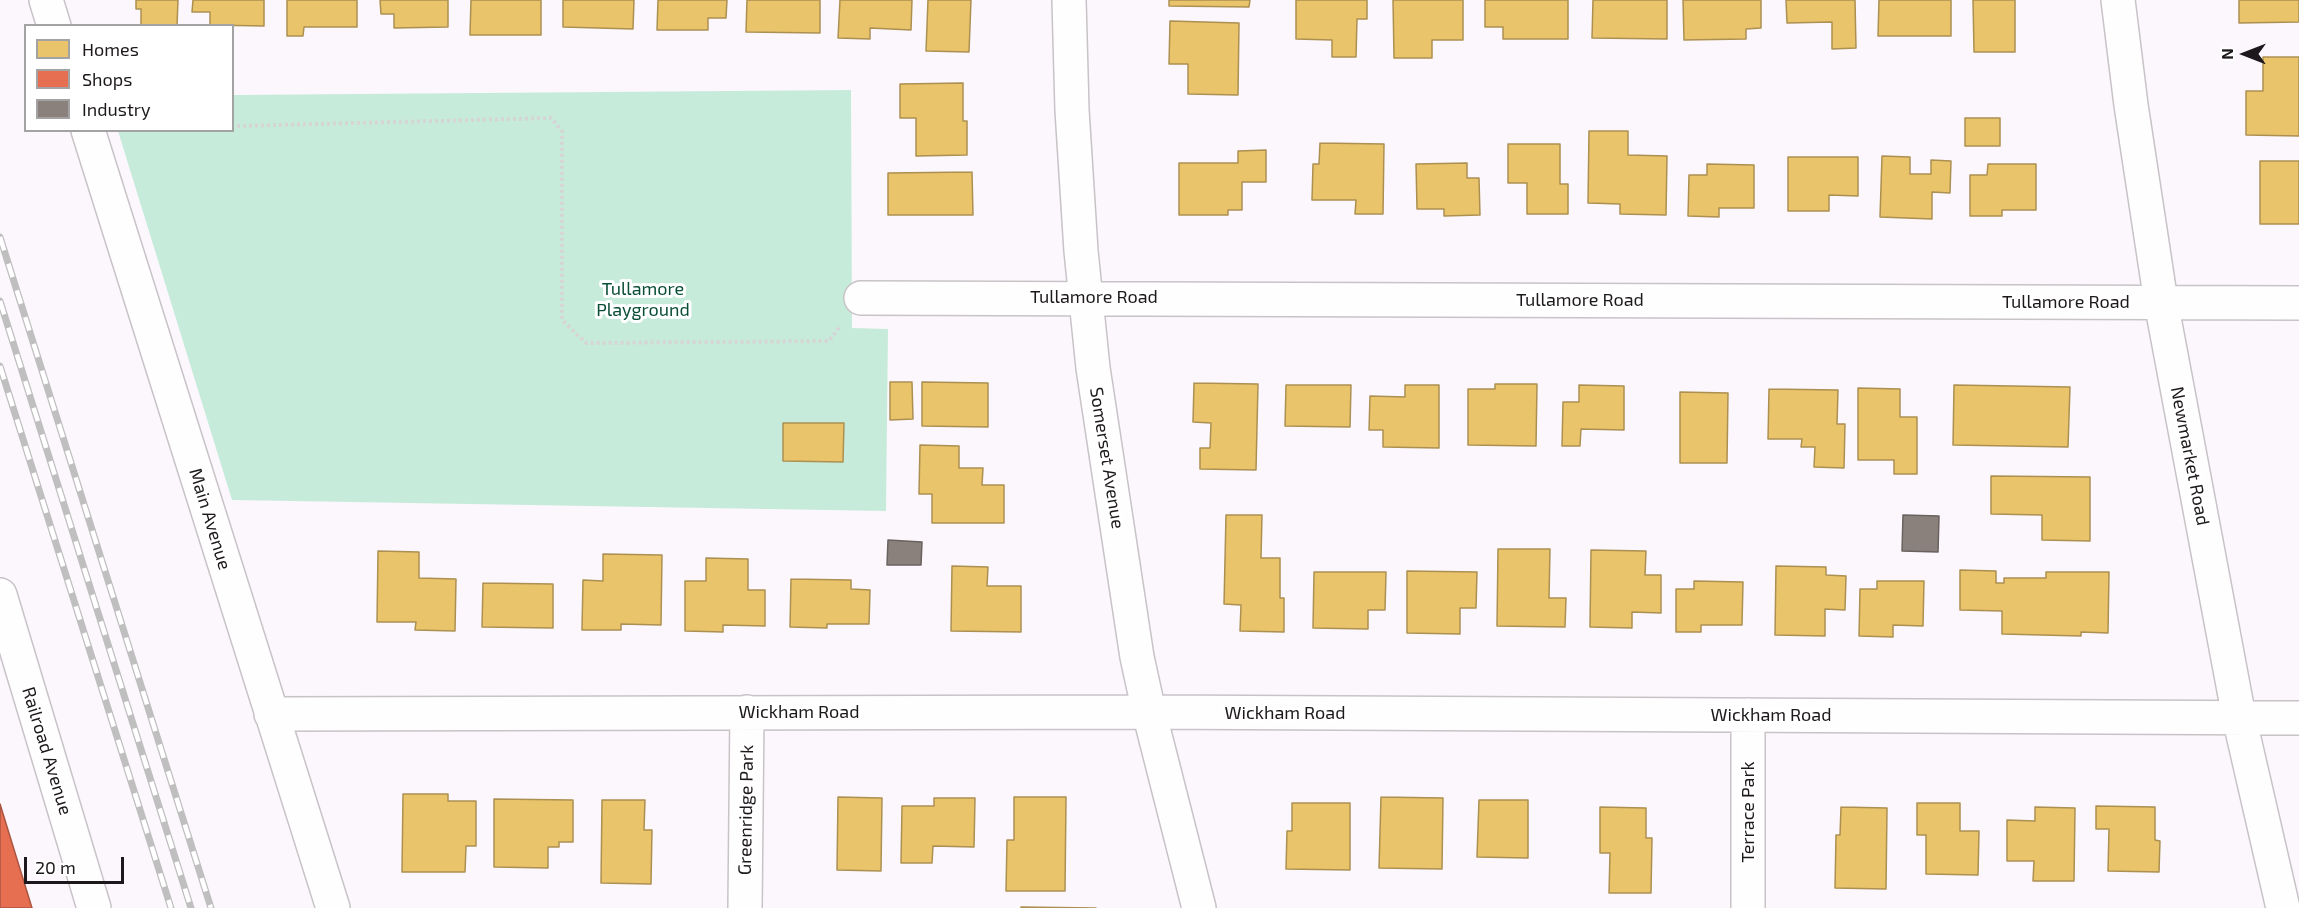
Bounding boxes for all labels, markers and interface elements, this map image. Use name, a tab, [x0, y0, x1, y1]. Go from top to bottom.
legend	[24, 24, 234, 132]
north arrow	[2215, 24, 2275, 84]
text: Homes	[82, 38, 139, 60]
text: N	[2217, 48, 2236, 60]
text: Shops	[82, 68, 132, 90]
text: Industry	[82, 98, 151, 120]
park label: Tullamore Playground	[596, 278, 690, 320]
street label: Tullamore Road	[1030, 286, 1158, 308]
street label: Tullamore Road	[1516, 289, 1644, 311]
street label: Tullamore Road	[2002, 291, 2130, 313]
street label: Newmarket Road	[2166, 385, 2214, 527]
street label: Somerset Avenue	[1085, 386, 1129, 530]
street label: Main Avenue	[184, 466, 236, 572]
street label: Railroad Avenue	[17, 684, 77, 818]
street label: Wickham Road	[738, 701, 860, 723]
street label: Wickham Road	[1224, 702, 1346, 724]
street label: Wickham Road	[1710, 704, 1832, 726]
street label: Greenridge Park	[734, 745, 758, 875]
street label: Terrace Park	[1737, 761, 1759, 863]
scale bar	[27, 845, 128, 883]
text: 20 m	[35, 856, 76, 878]

